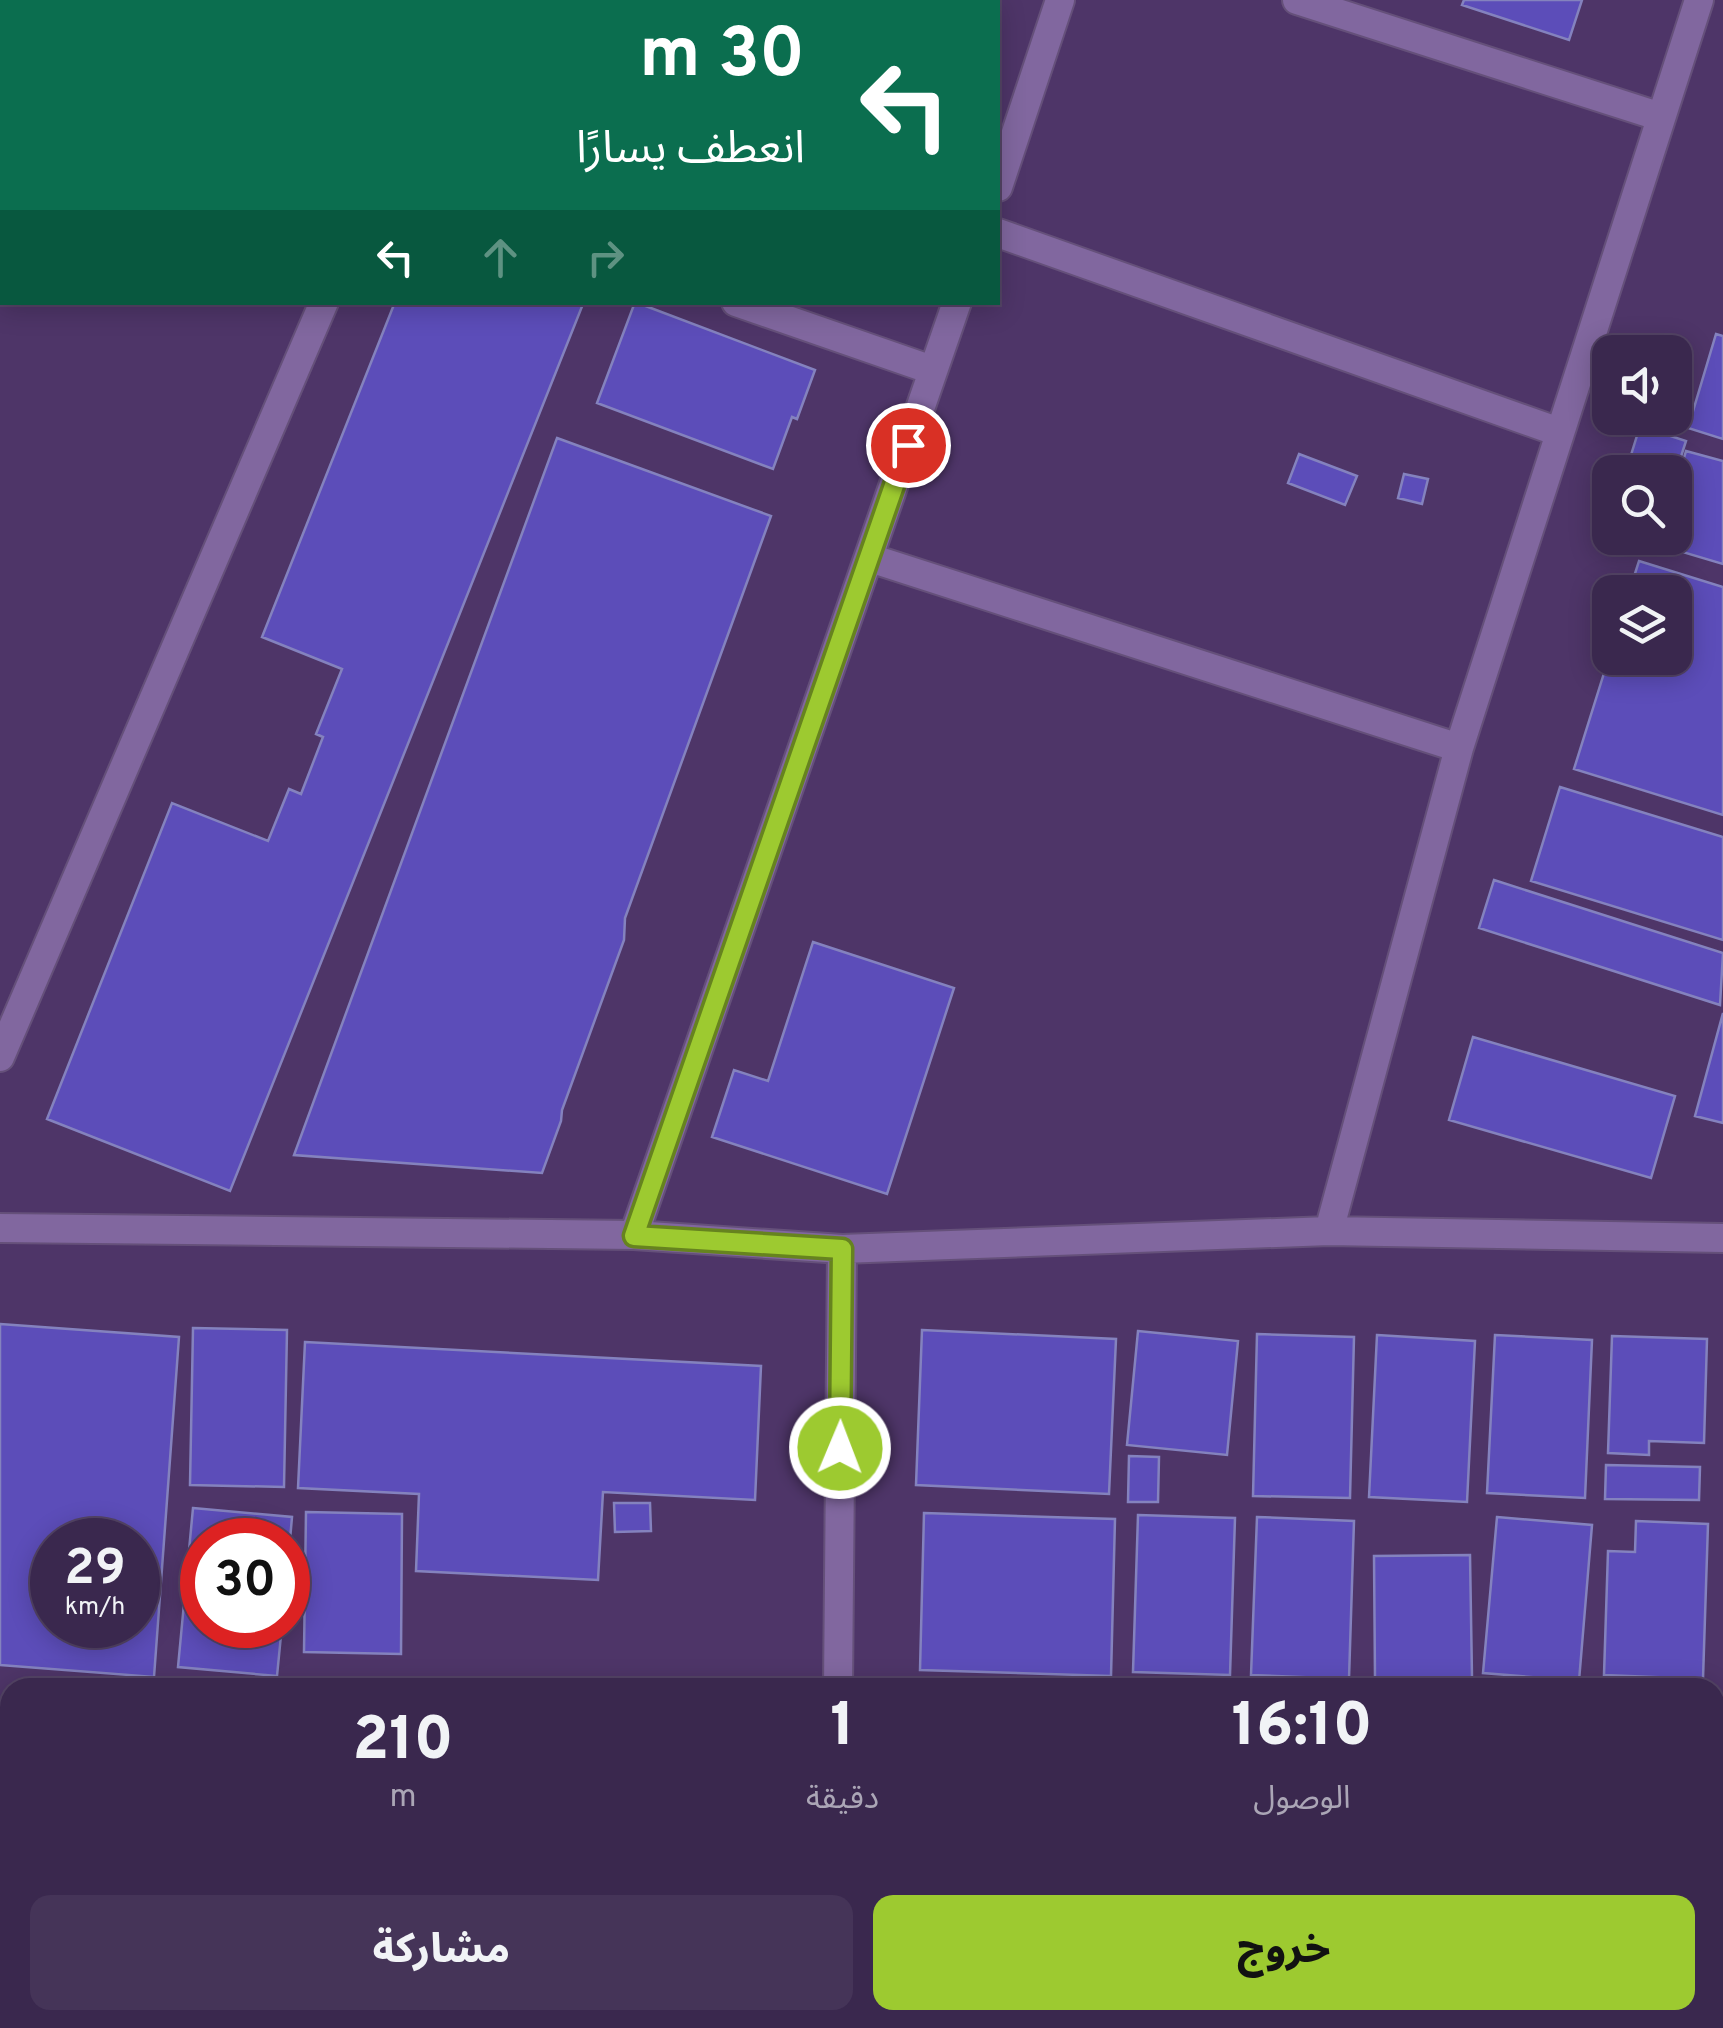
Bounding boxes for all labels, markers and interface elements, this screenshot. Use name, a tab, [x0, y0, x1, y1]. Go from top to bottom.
text: 30 m	[639, 13, 805, 102]
icon: left	[840, 40, 970, 170]
text: انعطف يسارًا	[576, 122, 805, 179]
icon: left	[368, 230, 423, 285]
icon: ahead	[473, 230, 528, 285]
icon: right	[578, 230, 633, 285]
map controls	[1592, 335, 1692, 675]
button: sound	[1592, 335, 1692, 435]
pin	[866, 403, 951, 488]
icon: arrive	[881, 418, 936, 473]
button: search	[1592, 455, 1692, 555]
button: layers	[1592, 575, 1692, 675]
position arrow	[788, 1396, 892, 1500]
speed limit sign: 30	[180, 1518, 310, 1648]
text: 29	[64, 1539, 126, 1602]
text: km/h	[65, 1592, 125, 1624]
text: 1	[830, 1691, 855, 1767]
text: 16:10	[1231, 1691, 1372, 1767]
text: 210	[353, 1705, 454, 1781]
text: m	[390, 1778, 417, 1818]
text: دقيقة	[806, 1780, 879, 1820]
text: الوصول	[1253, 1780, 1351, 1820]
button: مشاركة	[30, 1895, 853, 2010]
button: خروج	[873, 1895, 1695, 2010]

